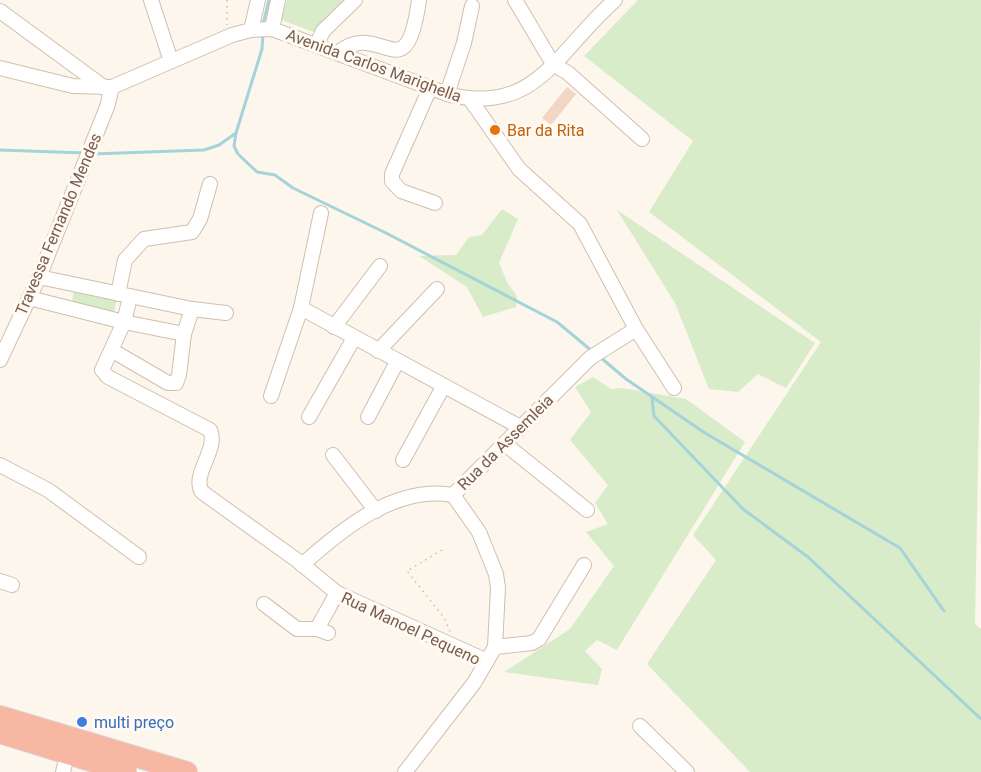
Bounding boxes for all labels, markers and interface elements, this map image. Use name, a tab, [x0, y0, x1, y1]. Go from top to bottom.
street label: Avenida Carlos Marighella	[284, 25, 464, 106]
place label: Bar da Rita	[507, 121, 584, 140]
marker: Bar da Rita	[488, 123, 502, 137]
street label: Travessa Fernando Mendes	[11, 130, 106, 318]
street label: Rua da Assemleia	[454, 391, 557, 494]
street label: Rua Manoel Pequeno	[338, 588, 483, 669]
place label: multi preço	[94, 713, 174, 732]
marker: multi preço	[75, 715, 89, 729]

